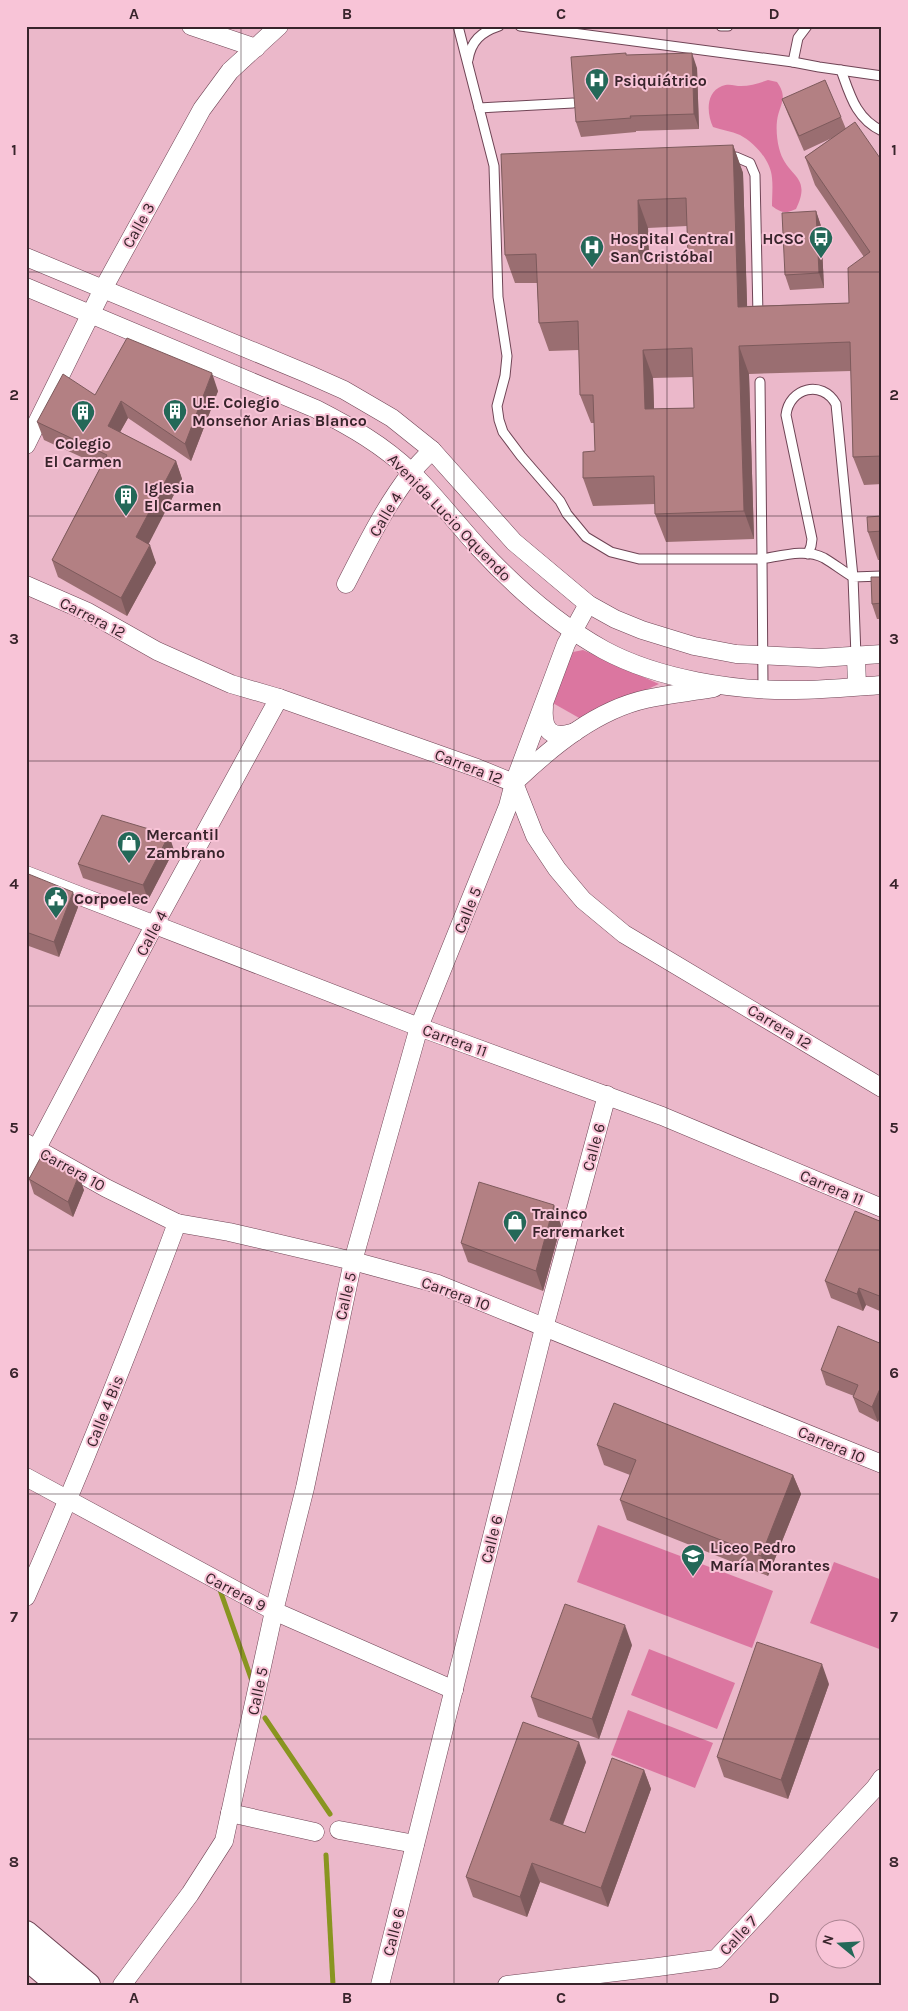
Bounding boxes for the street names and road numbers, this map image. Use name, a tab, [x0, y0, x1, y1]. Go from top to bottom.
street label: Calle 3	[118, 199, 159, 251]
street label: Avenida Lucio Oquendo	[384, 450, 515, 585]
street label: Calle 4	[365, 489, 406, 540]
street label: Carrera 12	[57, 593, 129, 642]
street label: Carrera 12	[432, 745, 506, 788]
street label: Calle 5	[450, 884, 485, 936]
street label: Calle 4	[132, 907, 171, 959]
street label: Carrera 12	[744, 1000, 815, 1053]
street label: Carrera 11	[420, 1020, 490, 1061]
street label: Calle 6	[578, 1121, 609, 1173]
street label: Carrera 10	[37, 1144, 109, 1195]
street label: Carrera 11	[797, 1166, 867, 1209]
street label: Calle 5	[331, 1270, 360, 1322]
street label: Carrera 10	[419, 1272, 493, 1315]
street label: Calle 4 Bis	[82, 1373, 127, 1450]
street label: Carrera 10	[795, 1422, 868, 1467]
street label: Calle 6	[476, 1513, 507, 1565]
street label: Carrera 9	[202, 1568, 269, 1615]
street label: Calle 5	[243, 1665, 272, 1717]
street label: Calle 6	[378, 1906, 409, 1958]
street label: Calle 7	[715, 1911, 762, 1959]

